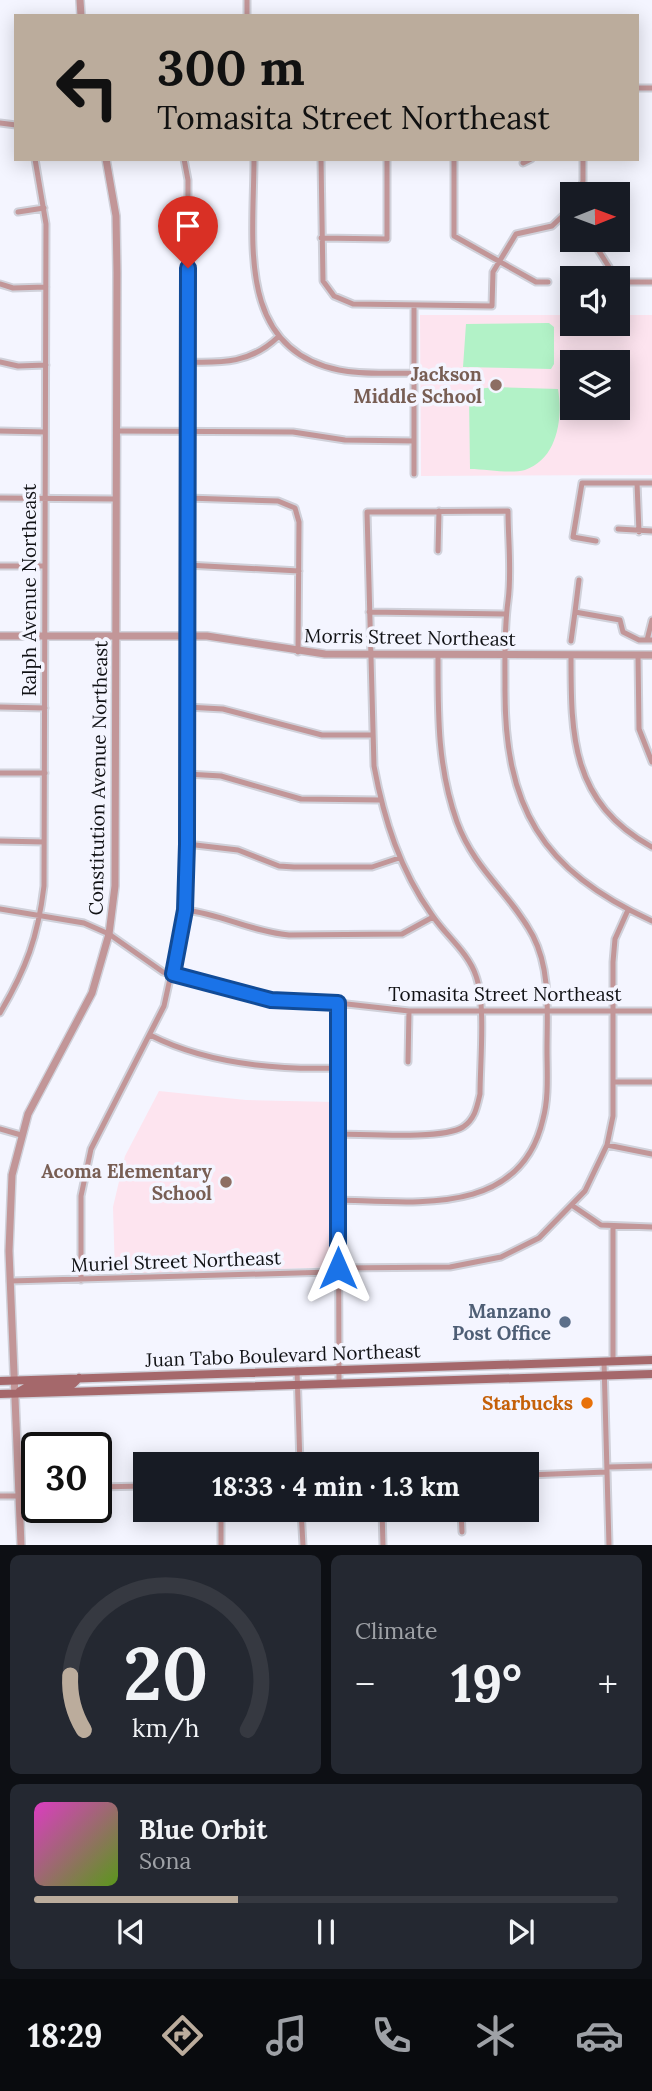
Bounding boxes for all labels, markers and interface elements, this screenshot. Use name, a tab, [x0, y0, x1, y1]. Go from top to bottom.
text: 300 m	[157, 36, 305, 98]
icon: left	[42, 42, 133, 133]
text: Tomasita Street Northeast	[157, 97, 550, 138]
north arrow	[560, 182, 630, 252]
map controls	[560, 182, 630, 420]
pin	[158, 196, 218, 268]
icon: arrive	[169, 207, 207, 245]
button: sound	[560, 266, 630, 336]
button: layers	[560, 350, 630, 420]
place label: Jackson Middle School	[353, 362, 482, 408]
marker: Jackson Middle School	[488, 377, 504, 393]
street label: Ralph Avenue Northeast	[17, 483, 41, 696]
street label: Morris Street Northeast	[304, 623, 517, 651]
street label: Constitution Avenue Northeast	[84, 640, 112, 916]
street label: Tomasita Street Northeast	[388, 982, 622, 1006]
place label: Acoma Elementary School	[41, 1159, 213, 1205]
marker: Acoma Elementary School	[218, 1174, 234, 1190]
position arrow	[301, 1231, 375, 1305]
street label: Muriel Street Northeast	[70, 1245, 282, 1277]
place label: Manzano Post Office	[452, 1299, 551, 1345]
marker: Manzano Post Office	[557, 1314, 573, 1330]
street label: Juan Tabo Boulevard Northeast	[144, 1338, 422, 1372]
place label: Starbucks	[482, 1391, 573, 1415]
marker: Starbucks	[579, 1395, 595, 1411]
speed limit sign: 30	[21, 1432, 112, 1523]
text: 18:33 · 4 min · 1.3 km	[212, 1470, 460, 1503]
text: Climate	[355, 1616, 437, 1645]
text: 20	[123, 1628, 208, 1721]
text: 19°	[451, 1650, 522, 1716]
text: −	[355, 1660, 375, 1708]
text: +	[598, 1660, 618, 1708]
text: km/h	[132, 1712, 199, 1744]
text: Blue Orbit	[139, 1813, 267, 1846]
text: Sona	[139, 1846, 191, 1875]
icon: previous	[112, 1913, 150, 1951]
icon: pause	[307, 1913, 345, 1951]
icon: next	[502, 1913, 540, 1951]
icon: directions	[158, 2011, 207, 2060]
icon: music	[262, 2011, 311, 2060]
icon: phone	[367, 2011, 416, 2060]
icon: climate	[471, 2011, 520, 2060]
icon: car	[575, 2011, 624, 2060]
text: 18:29	[28, 2015, 102, 2056]

